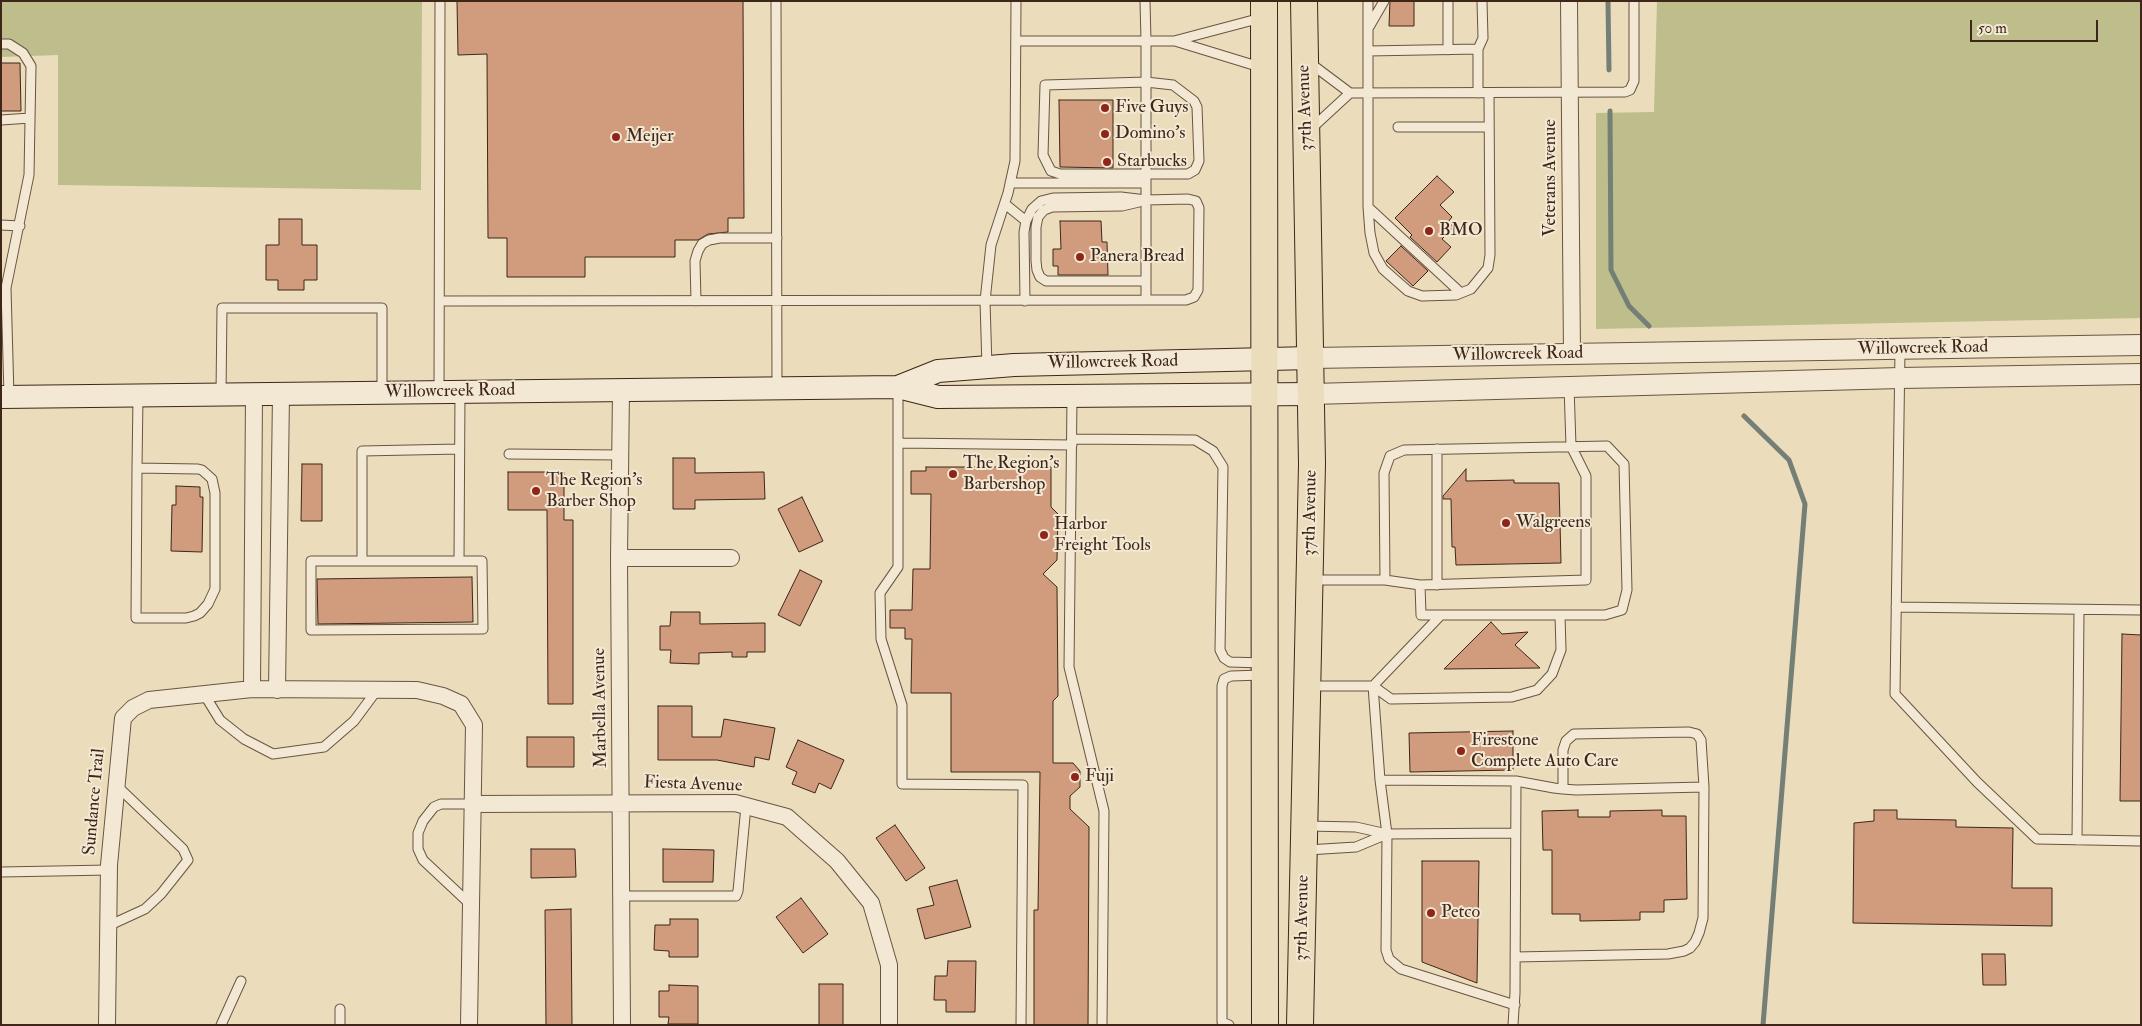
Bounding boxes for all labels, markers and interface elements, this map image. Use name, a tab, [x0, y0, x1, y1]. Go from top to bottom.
scale bar	[1972, 10, 2100, 42]
text: 50 m	[1978, 19, 2007, 38]
street label: 37th Avenue	[1294, 64, 1318, 152]
place label: Five Guys	[1115, 97, 1188, 119]
marker: Five Guys	[1099, 102, 1111, 114]
street label: Veterans Avenue	[1540, 119, 1562, 237]
place label: Domino's	[1115, 123, 1185, 145]
place label: Meijer	[626, 126, 674, 148]
marker: Domino's	[1099, 128, 1111, 140]
marker: Meijer	[610, 131, 622, 143]
place label: Starbucks	[1117, 151, 1187, 173]
marker: Starbucks	[1101, 156, 1113, 168]
place label: BMO	[1439, 220, 1483, 242]
marker: BMO	[1423, 225, 1435, 237]
place label: Panera Bread	[1090, 246, 1184, 268]
marker: Panera Bread	[1074, 251, 1086, 263]
street label: Willowcreek Road	[1857, 337, 1989, 361]
street label: Willowcreek Road	[1452, 343, 1584, 367]
street label: Willowcreek Road	[1047, 351, 1179, 375]
street label: Willowcreek Road	[384, 380, 516, 404]
place label: The Region's Barbershop	[963, 453, 1059, 496]
marker: The Region's Barbershop	[947, 468, 959, 480]
place label: The Region’s Barber Shop	[546, 470, 642, 512]
street label: 37th Avenue	[1299, 470, 1323, 556]
marker: The Region’s Barber Shop	[530, 485, 542, 497]
place label: Walgreens	[1516, 512, 1591, 534]
place label: Harbor Freight Tools	[1054, 514, 1151, 556]
marker: Walgreens	[1500, 517, 1512, 529]
marker: Harbor Freight Tools	[1038, 529, 1050, 541]
street label: Marbella Avenue	[589, 648, 613, 768]
place label: Firestone Complete Auto Care	[1471, 730, 1618, 772]
marker: Firestone Complete Auto Care	[1455, 745, 1467, 757]
street label: Sundance Trail	[80, 748, 110, 856]
place label: Fuji	[1085, 766, 1114, 788]
marker: Fuji	[1069, 771, 1081, 783]
street label: Fiesta Avenue	[643, 772, 743, 798]
street label: 37th Avenue	[1291, 875, 1315, 961]
place label: Petco	[1441, 902, 1480, 924]
marker: Petco	[1425, 907, 1437, 919]

